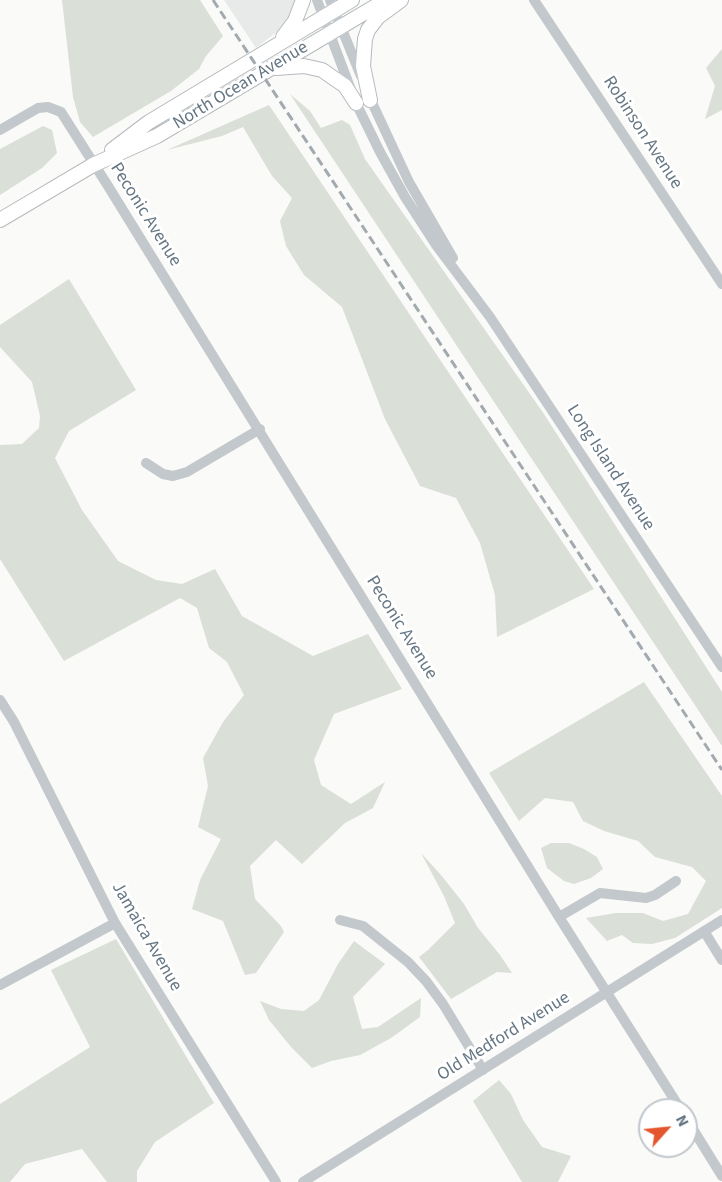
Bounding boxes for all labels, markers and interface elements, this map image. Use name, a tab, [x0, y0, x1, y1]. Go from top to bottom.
street label: North Ocean Avenue	[170, 37, 312, 135]
street label: Robinson Avenue	[597, 72, 687, 194]
street label: Peconic Avenue	[105, 159, 185, 271]
street label: Long Island Avenue	[561, 401, 659, 535]
street label: Peconic Avenue	[361, 572, 441, 684]
street label: Jamaica Avenue	[106, 879, 186, 995]
street label: Old Medford Avenue	[434, 988, 574, 1086]
north arrow	[638, 1098, 698, 1158]
text: N	[670, 1111, 694, 1130]

